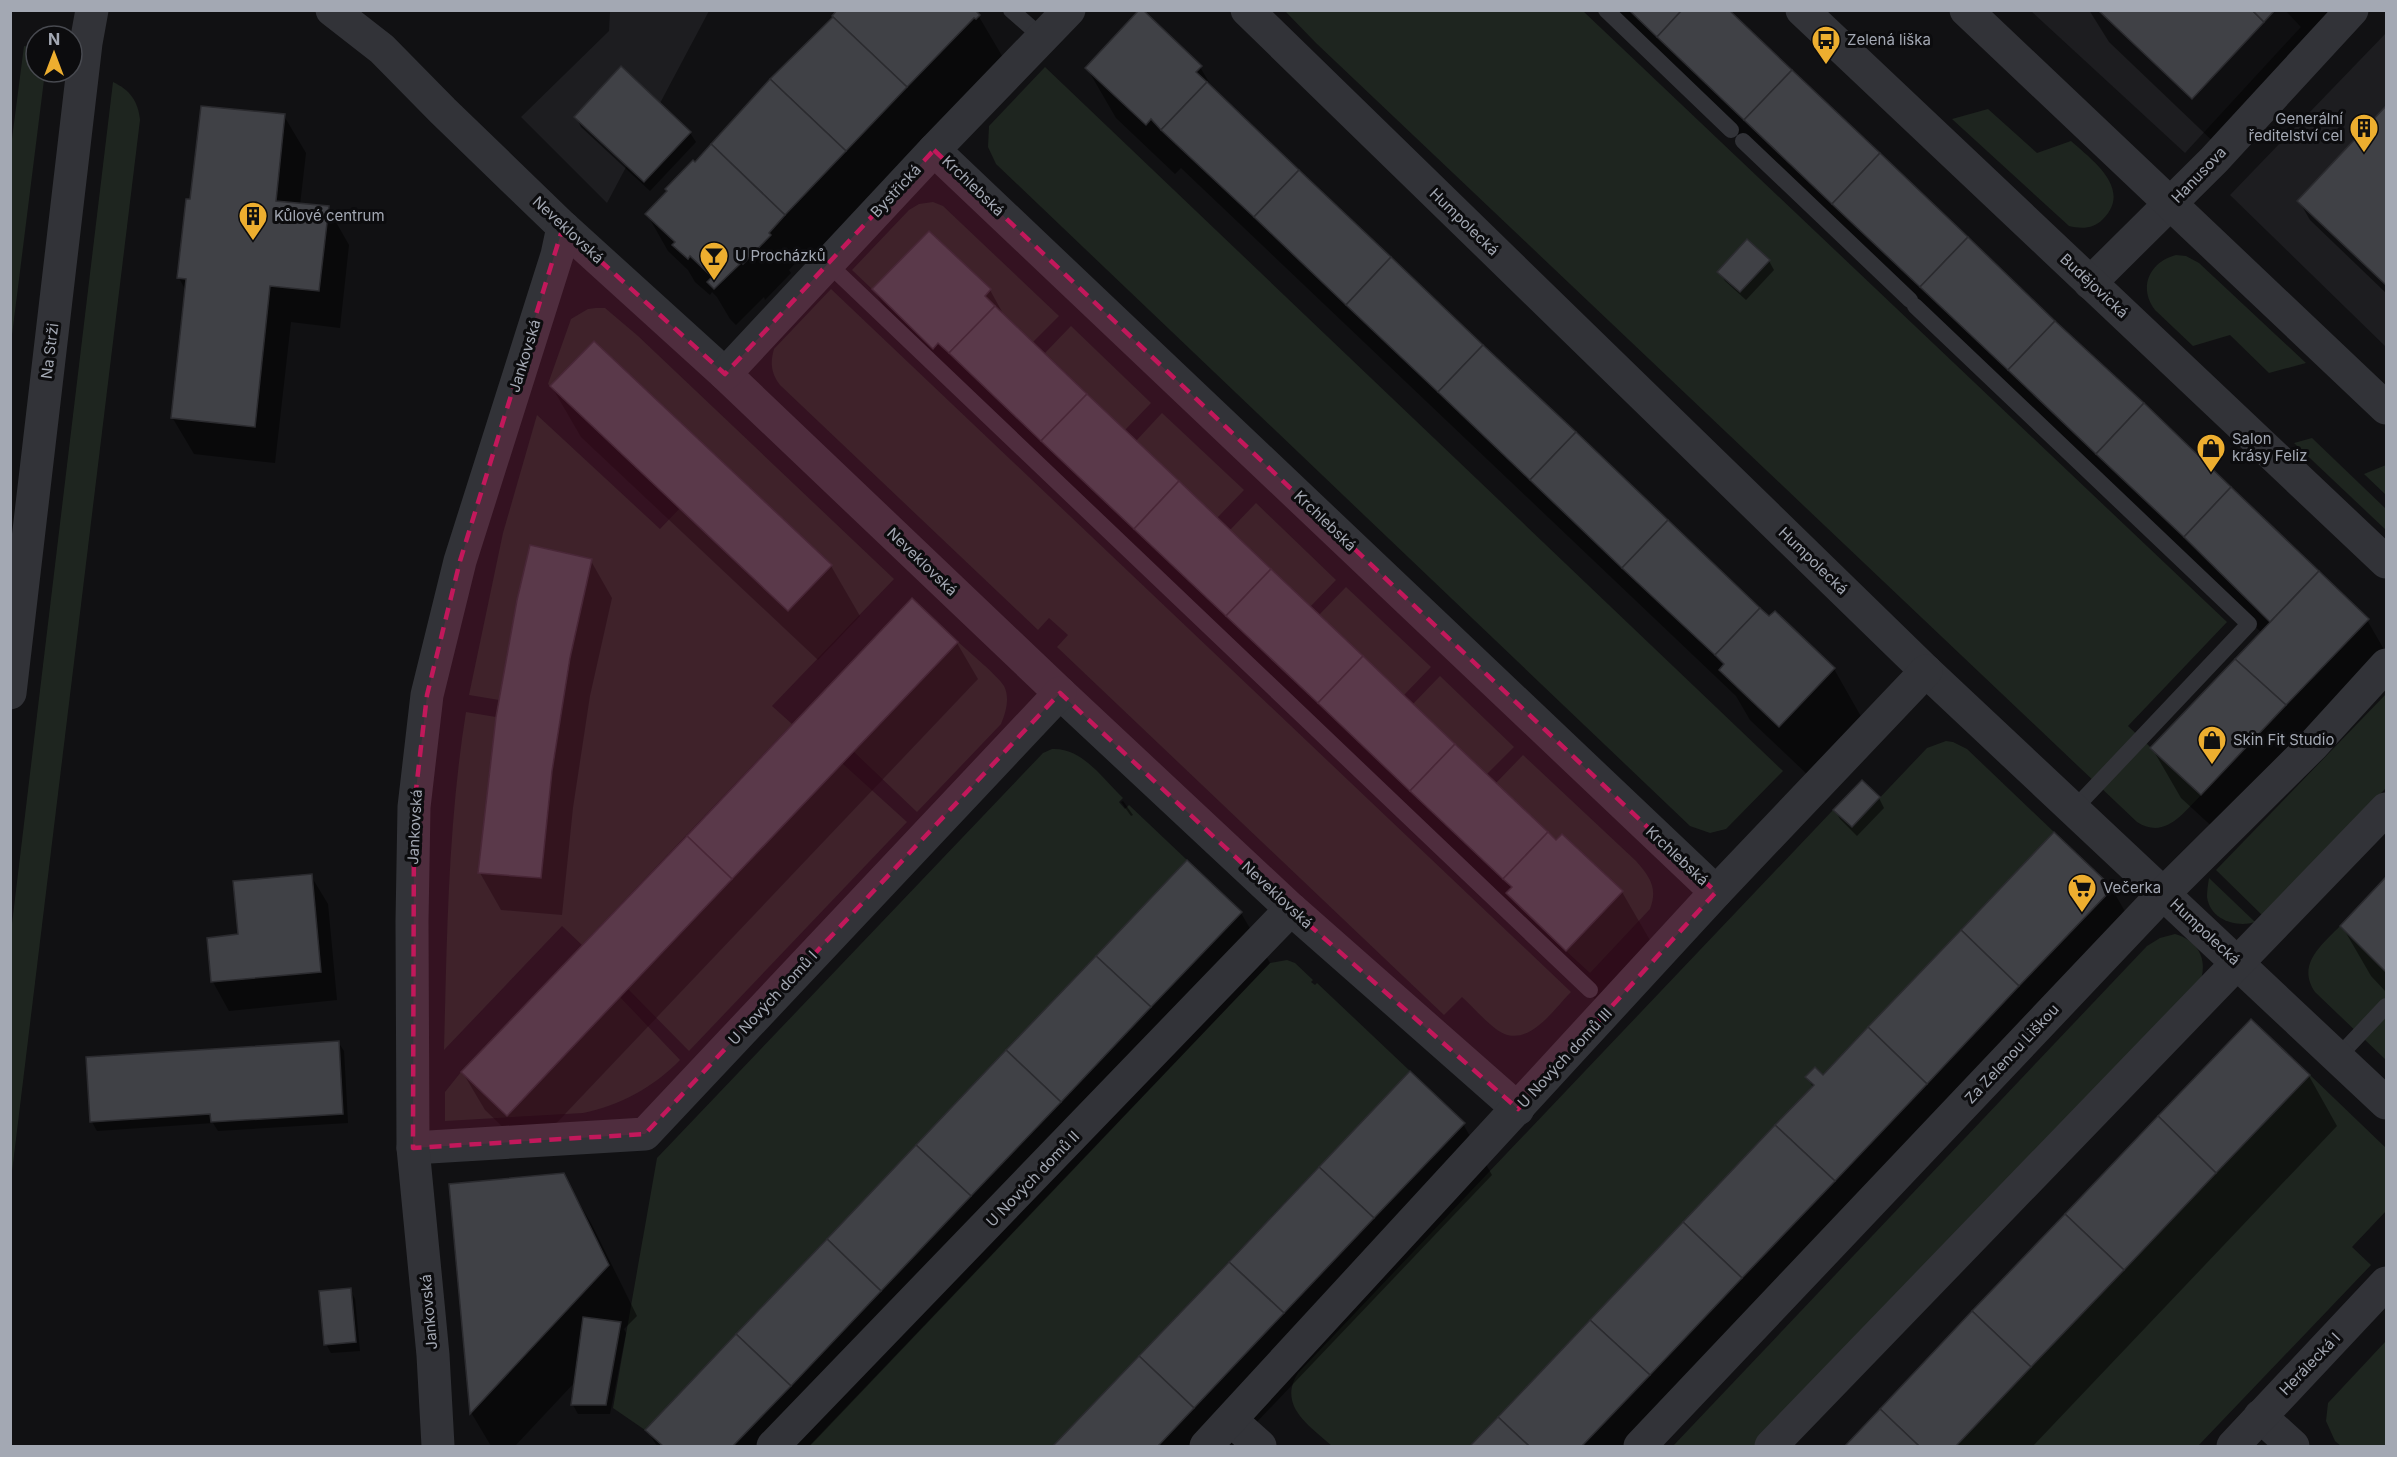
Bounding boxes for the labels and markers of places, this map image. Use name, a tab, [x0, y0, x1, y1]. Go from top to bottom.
bus stop icon: Zelená liška	[1810, 24, 1842, 66]
place label: Zelená liška	[1847, 30, 1931, 49]
place label: Generální ředitelství cel	[2249, 109, 2343, 145]
building icon: Generální ředitelství cel	[2348, 112, 2380, 154]
building icon: Kůlové centrum	[237, 200, 269, 242]
place label: Kůlové centrum	[274, 206, 385, 225]
bar icon: U Procházků	[698, 240, 730, 282]
place label: U Procházků	[735, 246, 826, 265]
place label: Salon krásy Feliz	[2232, 429, 2307, 465]
shop icon: Salon krásy Feliz	[2195, 432, 2227, 474]
shop icon: Skin Fit Studio	[2196, 724, 2228, 766]
place label: Skin Fit Studio	[2233, 730, 2334, 749]
supermarket icon: Večerka	[2066, 872, 2098, 914]
place label: Večerka	[2103, 878, 2161, 897]

